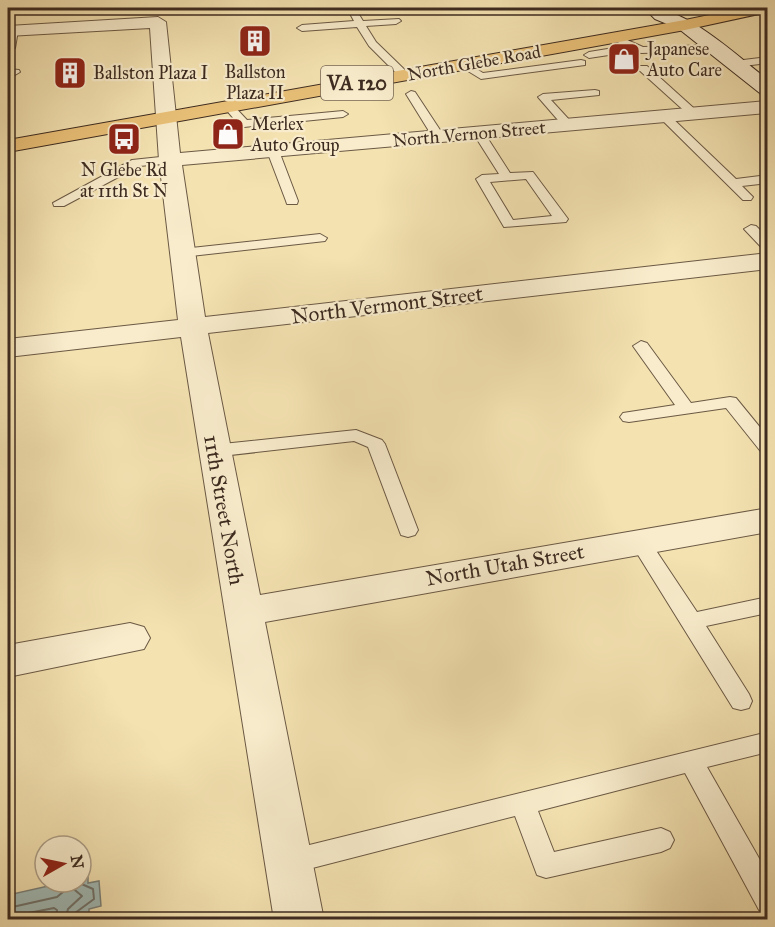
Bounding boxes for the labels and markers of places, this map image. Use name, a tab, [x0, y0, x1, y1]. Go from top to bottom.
building icon: Ballston Plaza II	[237, 23, 273, 59]
place label: Japanese Auto Care	[645, 38, 722, 81]
shop icon: Japanese Auto Care	[606, 41, 642, 77]
building icon: Ballston Plaza I	[52, 55, 88, 91]
place label: Ballston Plaza II	[224, 61, 286, 104]
place label: Ballston Plaza I	[93, 62, 209, 84]
place label: Merlex Auto Group	[250, 113, 340, 156]
shop icon: Merlex Auto Group	[210, 116, 246, 152]
bus stop icon: N Glebe Rd at 11th St N	[106, 121, 142, 157]
place label: N Glebe Rd at 11th St N	[80, 159, 168, 202]

